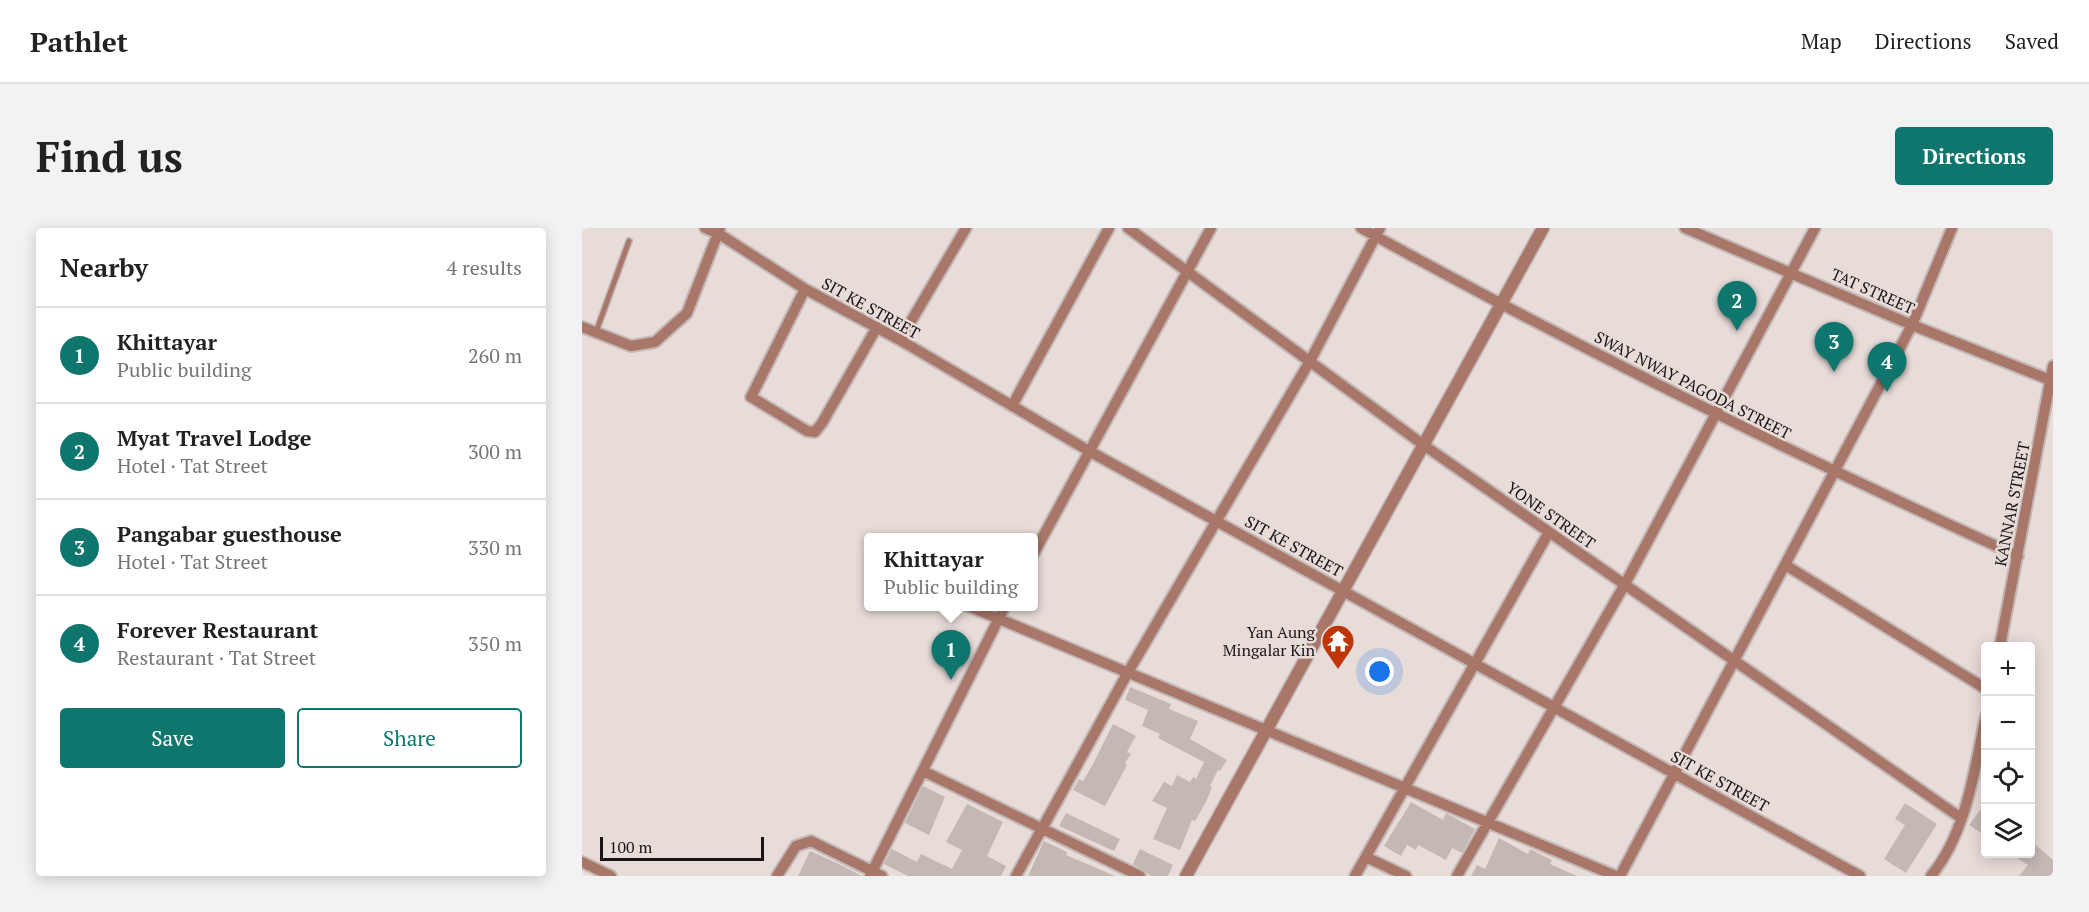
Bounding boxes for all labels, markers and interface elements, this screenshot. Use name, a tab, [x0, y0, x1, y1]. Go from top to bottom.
text: Pathlet	[30, 23, 128, 60]
text: Map	[1801, 27, 1842, 55]
text: Directions	[1875, 27, 1972, 55]
text: Saved	[2005, 27, 2059, 55]
button: Directions	[1895, 127, 2053, 185]
text: Find us	[36, 128, 183, 184]
text: Nearby	[60, 250, 148, 284]
text: 4 results	[447, 254, 522, 281]
street label: TAT STREET	[1828, 263, 1918, 319]
street label: SIT KE STREET	[818, 272, 924, 344]
pin: 2	[1718, 282, 1756, 331]
pin: 3	[1814, 322, 1854, 372]
street label: SWAY NWAY PAGODA STREET	[1591, 326, 1795, 444]
text: Khittayar	[117, 327, 217, 356]
text: 1	[74, 342, 85, 369]
text: 260 m	[468, 342, 522, 369]
pin: 4	[1868, 342, 1906, 392]
text: Public building	[117, 356, 251, 383]
text: Myat Travel Lodge	[117, 423, 312, 452]
text: 2	[74, 438, 85, 465]
text: 300 m	[468, 438, 522, 465]
street label: KANNAR STREET	[1989, 440, 2035, 568]
text: Hotel · Tat Street	[117, 452, 268, 479]
street label: YONE STREET	[1502, 476, 1600, 554]
street label: SIT KE STREET	[1241, 510, 1347, 582]
text: Pangabar guesthouse	[117, 519, 342, 548]
popup	[864, 533, 1038, 611]
text: 3	[74, 534, 85, 561]
text: 330 m	[468, 534, 522, 561]
text: Khittayar	[884, 544, 984, 573]
text: Hotel · Tat Street	[117, 548, 268, 575]
text: Public building	[884, 573, 1018, 600]
text: Forever Restaurant	[117, 615, 318, 644]
place label: Yan Aung Mingalar Kin	[1223, 621, 1316, 661]
temple icon: Yan Aung Mingalar Kin	[1320, 623, 1356, 670]
text: 4	[74, 630, 85, 657]
text: 350 m	[468, 630, 522, 657]
pin: 1	[932, 630, 970, 680]
map controls	[1981, 642, 2035, 858]
button: +	[1981, 642, 2035, 696]
text: Restaurant · Tat Street	[117, 644, 316, 671]
your location	[1365, 657, 1394, 686]
button: −	[1981, 696, 2035, 750]
button: Save	[60, 708, 285, 768]
button: Share	[297, 708, 522, 768]
street label: SIT KE STREET	[1667, 745, 1773, 817]
button: locate	[1981, 750, 2035, 804]
button: layers	[1981, 804, 2035, 858]
scale bar	[600, 834, 764, 862]
text: 100 m	[609, 836, 652, 858]

